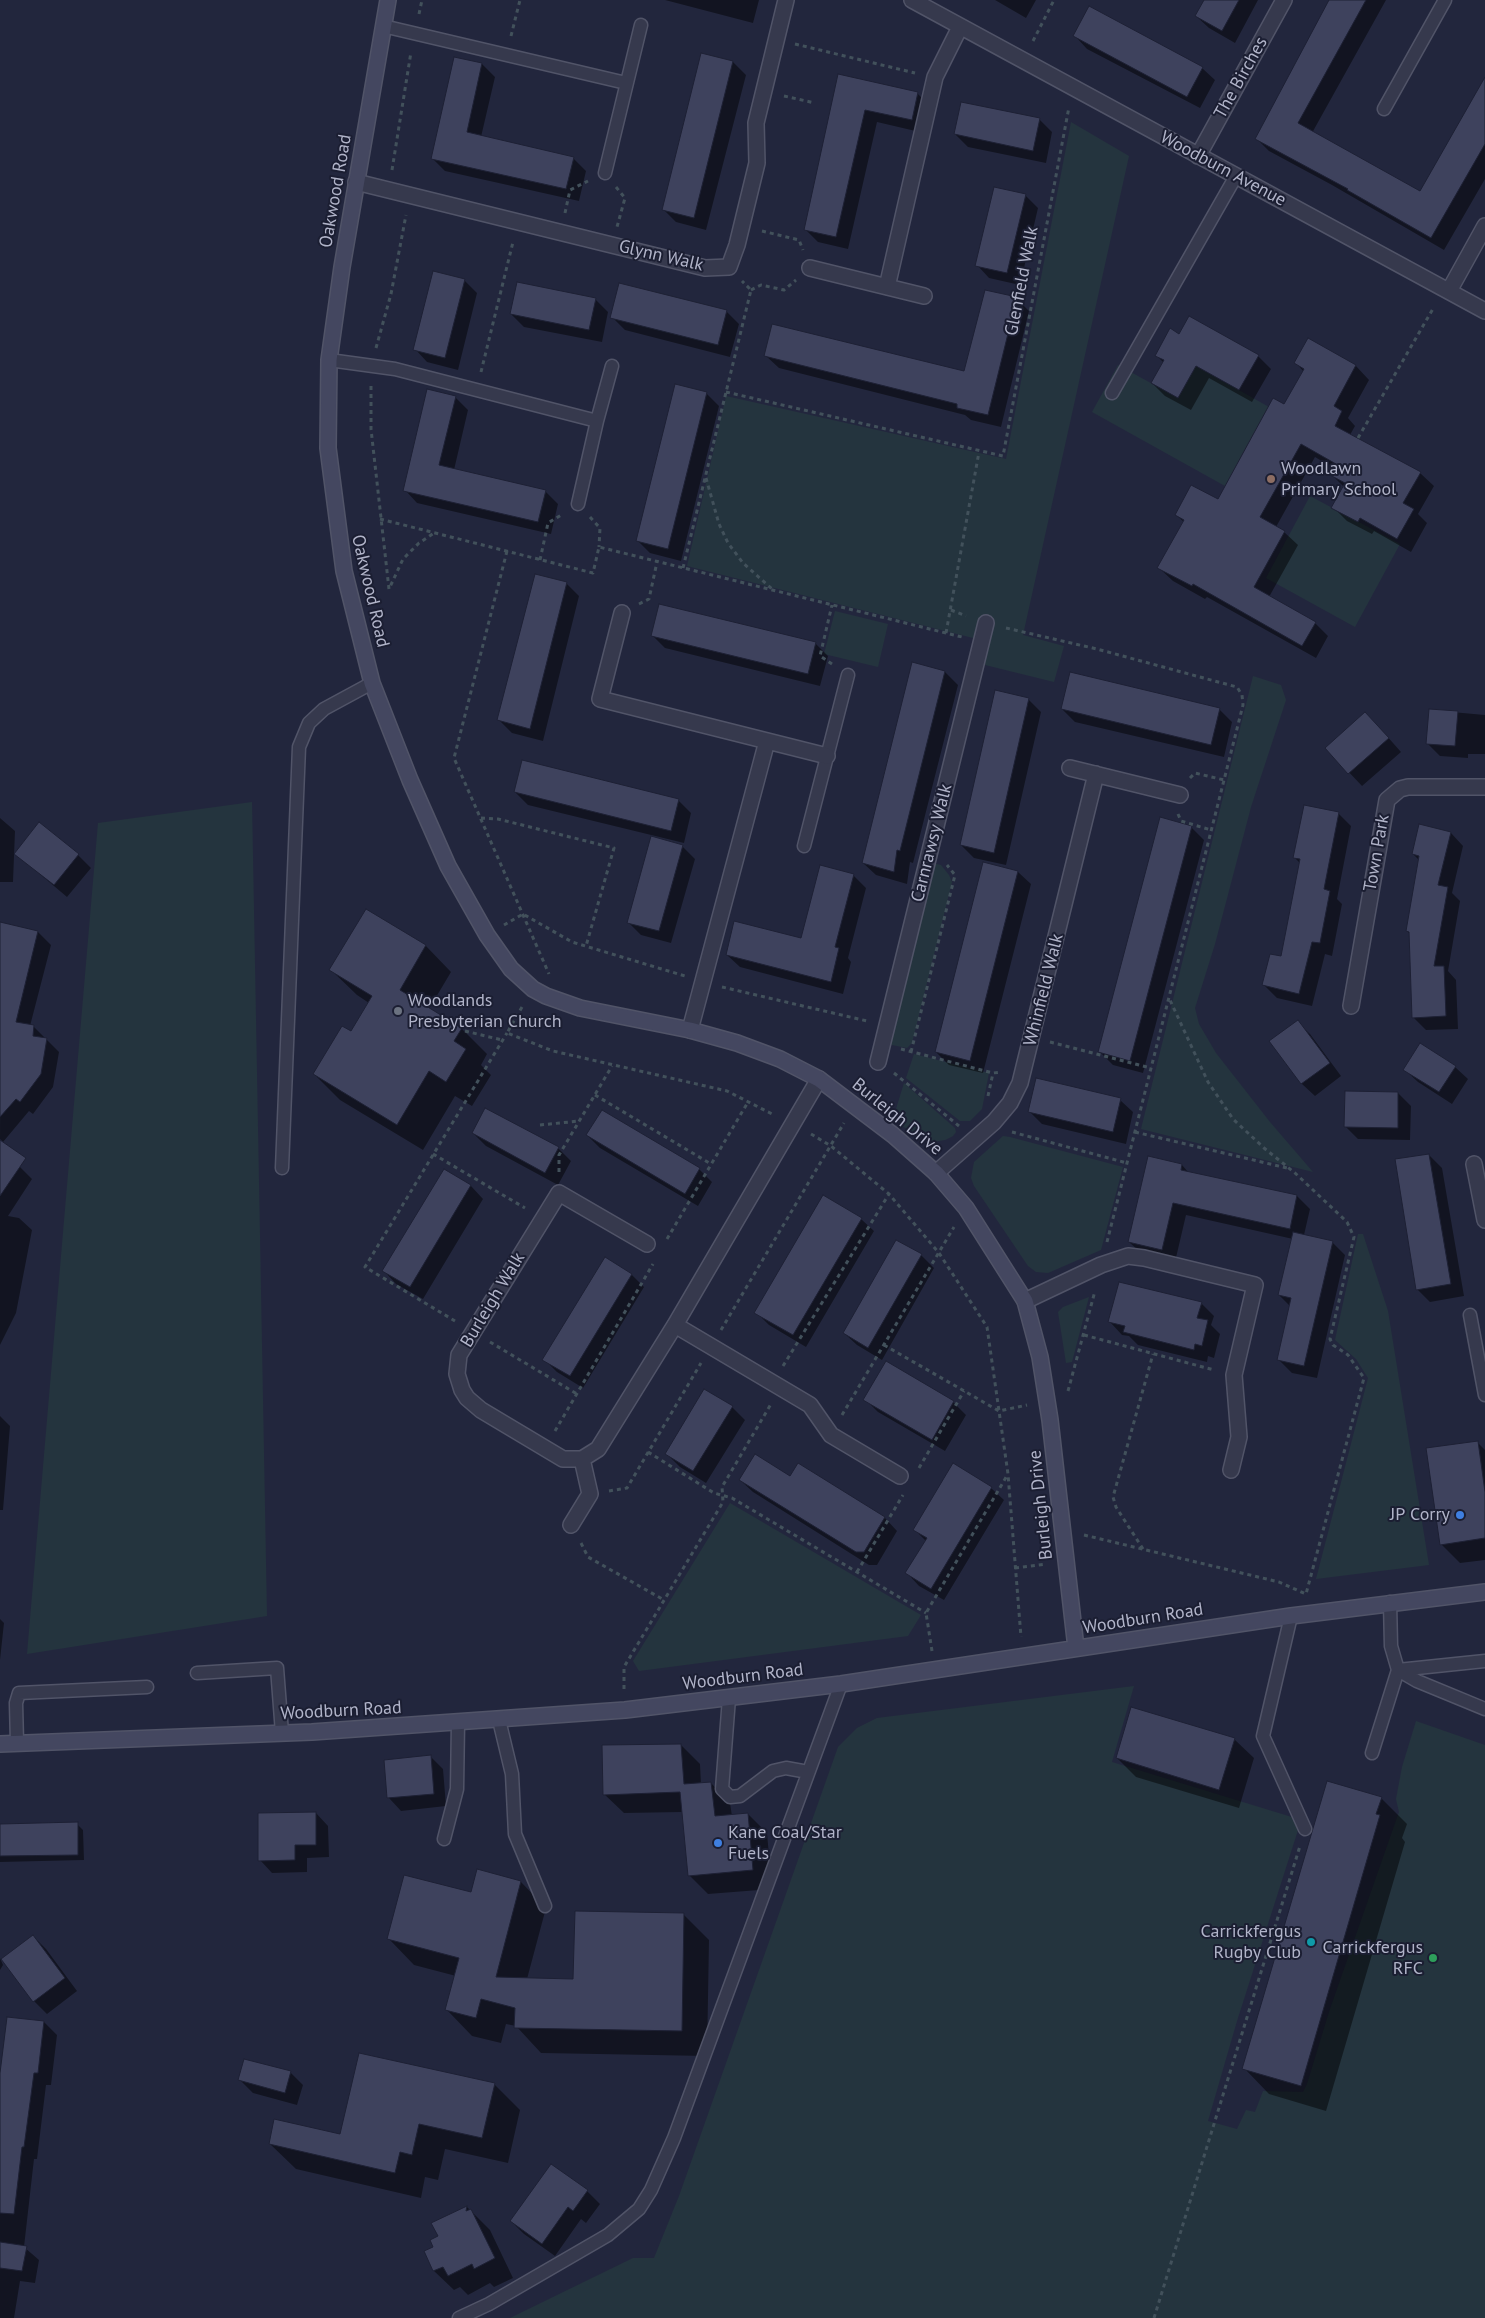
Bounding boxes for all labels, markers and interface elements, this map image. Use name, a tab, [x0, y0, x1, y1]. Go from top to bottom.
street label: The Birches	[1210, 33, 1272, 123]
street label: Woodburn Avenue	[1156, 127, 1290, 211]
street label: Oakwood Road	[315, 133, 357, 249]
street label: Glenfield Walk	[1001, 225, 1043, 337]
street label: Glynn Walk	[617, 236, 705, 276]
place label: Woodlawn Primary School	[1281, 458, 1396, 500]
marker: Woodlawn Primary School	[1265, 473, 1277, 485]
street label: Oakwood Road	[347, 533, 393, 649]
street label: Carnrawsy Walk	[907, 782, 957, 904]
street label: Town Park	[1360, 813, 1394, 893]
street label: Whinfield Walk	[1020, 932, 1068, 1048]
place label: Woodlands Presbyterian Church	[408, 990, 562, 1032]
marker: Woodlands Presbyterian Church	[392, 1005, 404, 1017]
street label: Burleigh Drive	[847, 1074, 947, 1160]
street label: Burleigh Walk	[456, 1249, 530, 1351]
street label: Burleigh Drive	[1024, 1449, 1058, 1561]
place label: JP Corry	[1390, 1504, 1450, 1526]
marker: JP Corry	[1454, 1509, 1466, 1521]
street label: Woodburn Road	[1081, 1599, 1205, 1639]
street label: Woodburn Road	[681, 1659, 805, 1695]
street label: Woodburn Road	[280, 1697, 402, 1725]
place label: Kane Coal/Star Fuels	[728, 1822, 842, 1865]
marker: Kane Coal/Star Fuels	[712, 1837, 724, 1849]
place label: Carrickfergus Rugby Club	[1201, 1921, 1301, 1964]
marker: Carrickfergus Rugby Club	[1305, 1936, 1317, 1948]
place label: Carrickfergus RFC	[1323, 1937, 1423, 1980]
marker: Carrickfergus RFC	[1427, 1952, 1439, 1964]

